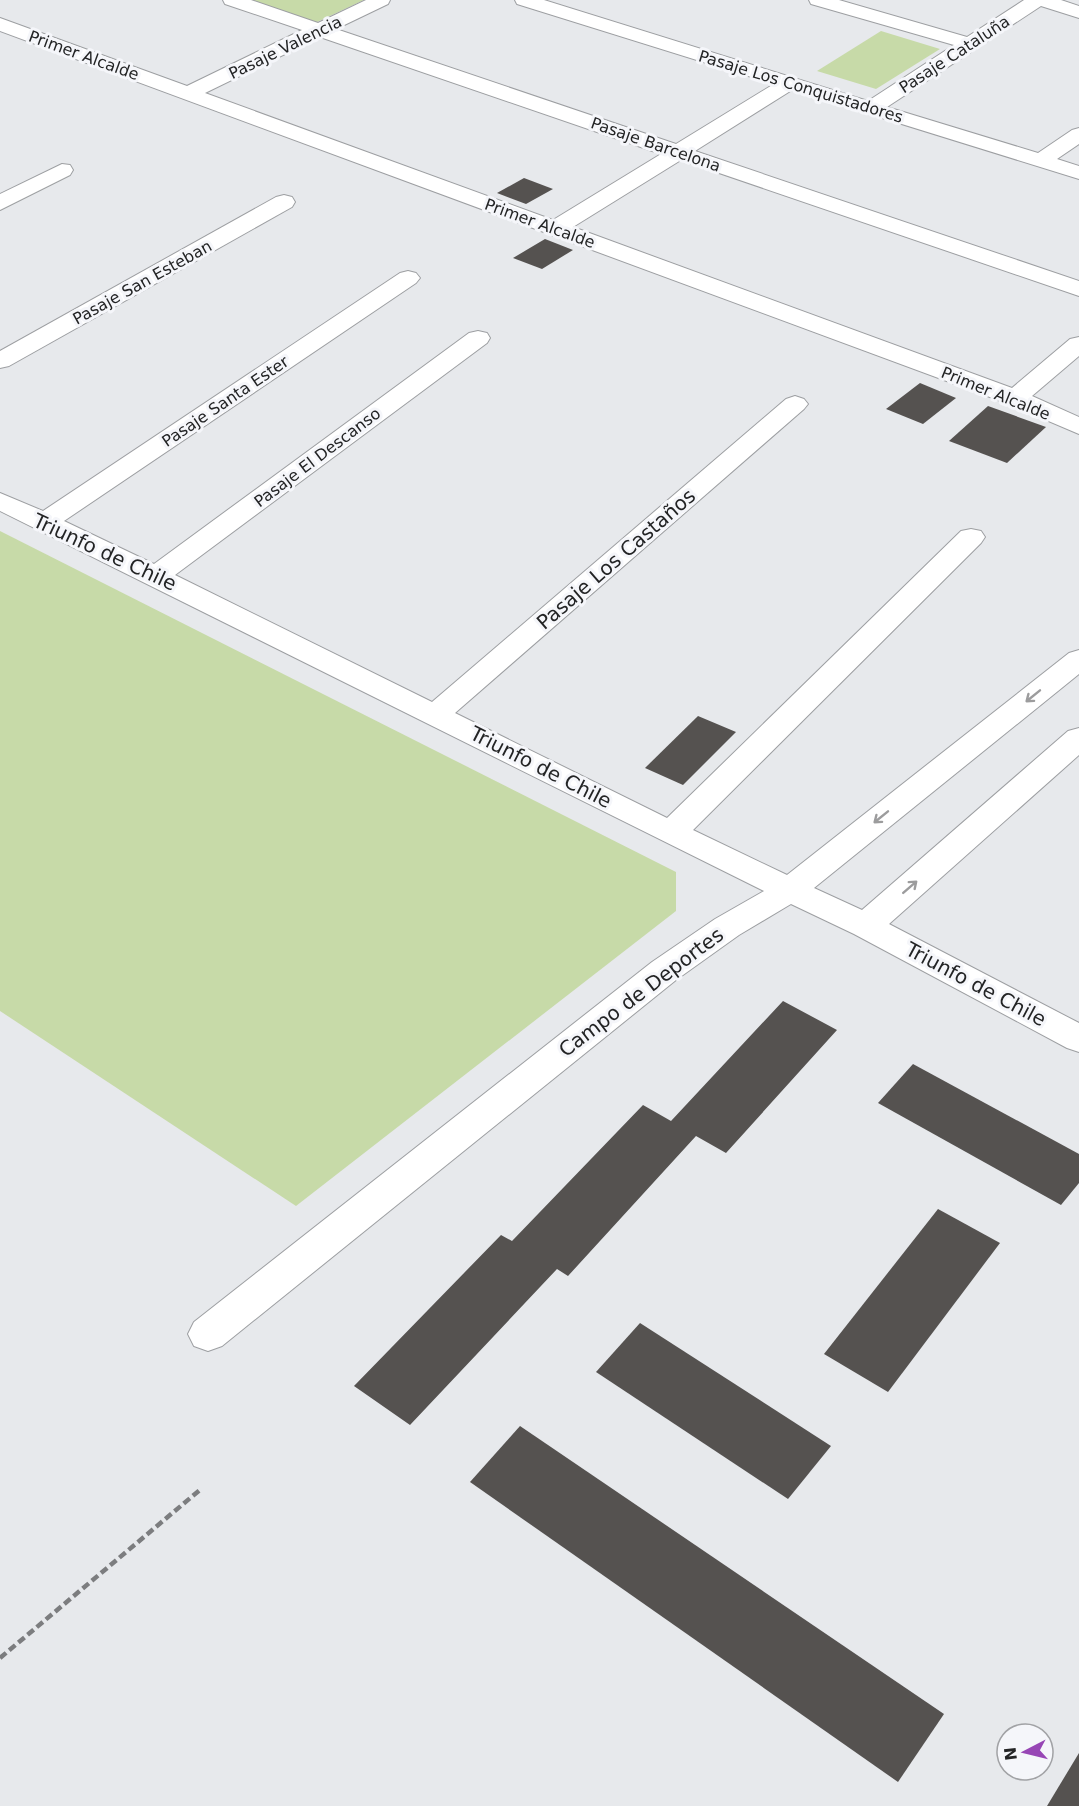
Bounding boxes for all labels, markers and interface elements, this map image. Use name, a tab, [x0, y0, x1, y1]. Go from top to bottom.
street label: Pasaje Valencia	[226, 12, 345, 83]
street label: Pasaje Cataluña	[895, 12, 1013, 97]
street label: Primer Alcalde	[26, 27, 142, 84]
street label: Pasaje Los Conquistadores	[696, 46, 905, 127]
street label: Pasaje Barcelona	[588, 113, 723, 176]
street label: Primer Alcalde	[482, 195, 598, 252]
street label: Pasaje San Esteban	[69, 236, 215, 329]
street label: Pasaje Santa Ester	[158, 352, 293, 451]
street label: Primer Alcalde	[939, 363, 1053, 424]
street label: Pasaje El Descanso	[250, 404, 384, 511]
street label: Pasaje Los Castaños	[532, 484, 700, 634]
street label: Triunfo de Chile	[29, 508, 181, 596]
one-way arrow	[1025, 689, 1041, 702]
street label: Triunfo de Chile	[465, 721, 616, 813]
one-way arrow	[873, 811, 889, 824]
one-way arrow	[902, 880, 917, 894]
street label: Campo de Deportes	[554, 922, 728, 1062]
street label: Triunfo de Chile	[901, 936, 1050, 1031]
north arrow	[995, 1722, 1055, 1782]
text: N	[1000, 1746, 1021, 1762]

